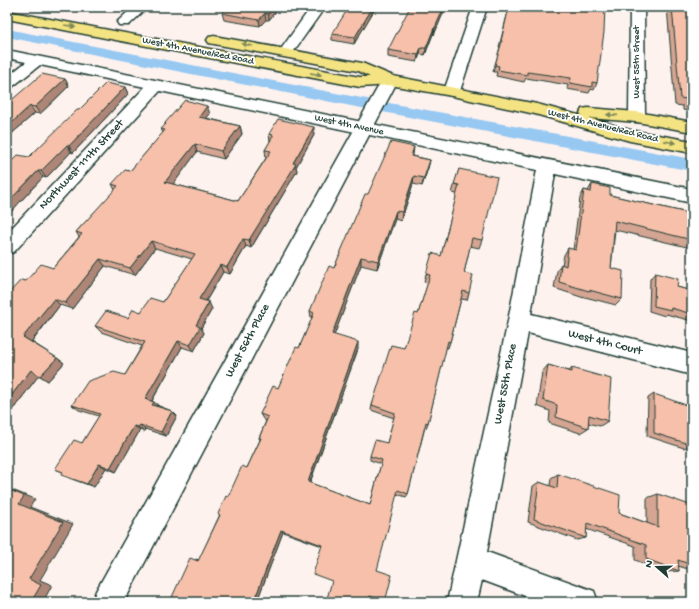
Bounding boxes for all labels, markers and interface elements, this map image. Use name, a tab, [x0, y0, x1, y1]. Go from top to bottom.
one-way arrow	[64, 24, 76, 30]
street label: West 55th Street	[631, 25, 643, 98]
street label: West 4th Avenue/Red Road	[141, 34, 256, 68]
one-way arrow	[241, 42, 254, 48]
one-way arrow	[310, 71, 322, 77]
street label: West 4th Avenue/Red Road	[547, 106, 661, 146]
one-way arrow	[606, 111, 618, 118]
street label: West 4th Avenue	[313, 112, 386, 138]
street label: Northwest 111th Street	[37, 116, 128, 213]
one-way arrow	[664, 140, 676, 146]
street label: West 56th Place	[223, 301, 274, 380]
street label: West 4th Court	[566, 327, 645, 359]
street label: West 55th Place	[491, 342, 521, 425]
north arrow	[637, 547, 677, 587]
text: N	[643, 559, 656, 570]

